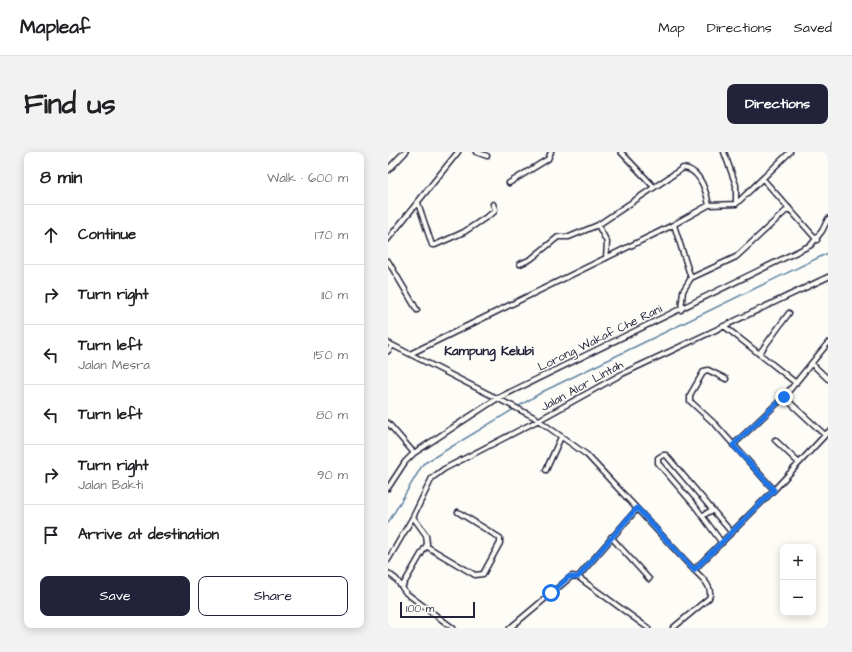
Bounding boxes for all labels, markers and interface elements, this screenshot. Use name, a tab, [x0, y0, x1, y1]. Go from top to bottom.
text: Mapleaf	[20, 14, 90, 41]
text: Map	[658, 18, 685, 38]
text: Directions	[707, 18, 772, 38]
text: Saved	[794, 18, 832, 38]
button: Directions	[727, 84, 828, 124]
text: Find us	[24, 85, 115, 124]
text: 8 min	[40, 166, 82, 190]
text: Walk · 600 m	[267, 169, 348, 187]
icon: ahead	[40, 224, 62, 246]
text: Continue	[78, 224, 136, 245]
text: 170 m	[315, 226, 348, 244]
icon: right	[40, 284, 62, 306]
text: Turn right	[78, 284, 149, 305]
text: 110 m	[321, 286, 348, 304]
street label: Lorong Wakaf Che Rani	[535, 300, 666, 376]
text: Turn left	[78, 335, 142, 356]
district label: Kampung Kelubi	[444, 342, 535, 362]
icon: left	[40, 344, 62, 366]
text: 150 m	[314, 346, 348, 364]
text: Jalan Mesra	[78, 356, 150, 374]
street label: Jalan Alor Lintah	[538, 356, 626, 416]
route end	[775, 388, 793, 406]
icon: left	[40, 404, 62, 426]
text: Turn left	[78, 404, 142, 425]
text: 80 m	[316, 406, 348, 424]
text: Turn right	[78, 455, 149, 476]
icon: right	[40, 464, 62, 486]
text: 90 m	[317, 466, 348, 484]
text: Jalan Bakti	[78, 476, 143, 494]
icon: arrive	[40, 524, 62, 546]
text: Arrive at destination	[78, 524, 219, 545]
map controls	[780, 544, 816, 616]
button: +	[780, 544, 816, 580]
button: Save	[40, 576, 190, 616]
button: Share	[198, 576, 348, 616]
button: −	[780, 580, 816, 616]
route start	[542, 584, 560, 602]
scale bar	[400, 600, 475, 619]
text: 100 m	[406, 601, 434, 616]

